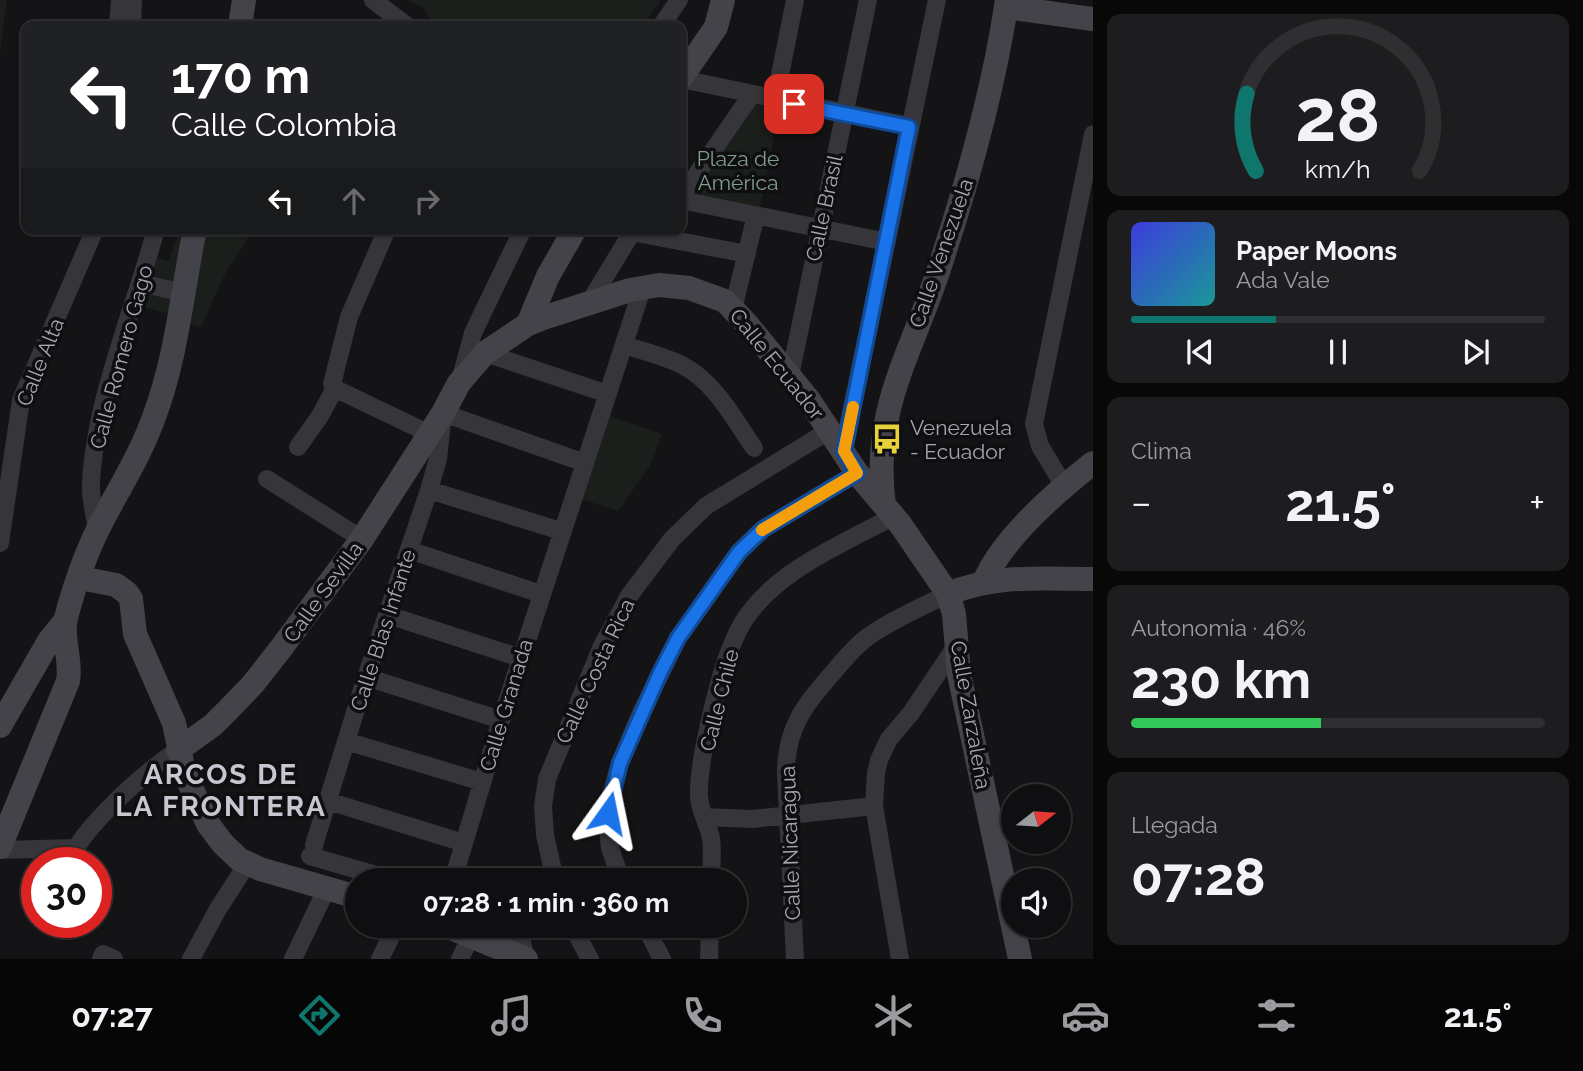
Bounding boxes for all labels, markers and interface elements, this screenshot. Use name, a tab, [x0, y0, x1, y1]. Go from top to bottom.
text: 170 m	[171, 47, 310, 104]
icon: left	[56, 49, 147, 140]
text: 28	[1295, 73, 1381, 158]
pin	[764, 74, 824, 134]
icon: arrive	[775, 85, 813, 123]
text: Calle Colombia	[171, 106, 397, 143]
park label: Plaza de América	[697, 146, 779, 195]
street label: Calle Brasil	[801, 152, 848, 263]
text: km/h	[1305, 154, 1371, 184]
street label: Calle Venezuela	[904, 175, 978, 331]
icon: left	[262, 182, 300, 220]
icon: ahead	[335, 182, 373, 220]
icon: right	[408, 182, 446, 220]
text: Paper Moons	[1236, 236, 1397, 266]
street label: Calle Romero Gago	[84, 262, 158, 452]
text: Ada Vale	[1236, 266, 1330, 293]
street label: Calle Ecuador	[725, 303, 830, 425]
street label: Calle Alta	[11, 314, 69, 410]
icon: previous	[1181, 333, 1219, 371]
icon: pause	[1319, 333, 1357, 371]
icon: next	[1457, 333, 1495, 371]
place label: Venezuela - Ecuador	[910, 415, 1012, 464]
bus stop icon: Venezuela - Ecuador	[870, 422, 904, 456]
text: Clima	[1131, 437, 1192, 464]
text: 21.5°	[1285, 472, 1396, 533]
text: −	[1131, 480, 1151, 525]
text: +	[1529, 480, 1545, 525]
street label: Calle Sevilla	[278, 537, 368, 647]
street label: Calle Blas Infante	[345, 546, 421, 714]
street label: Calle Costa Rica	[550, 595, 640, 747]
text: Autonomía · 46%	[1131, 614, 1306, 641]
street label: Calle Granada	[474, 636, 538, 774]
street label: Calle Zarzaleña	[946, 639, 996, 791]
street label: Calle Chile	[694, 646, 744, 754]
text: 230 km	[1131, 649, 1311, 710]
district label: ARCOS DE LA FRONTERA	[115, 758, 327, 823]
street label: Calle Nicaragua	[775, 765, 805, 921]
position arrow	[571, 776, 645, 850]
north arrow	[1001, 784, 1071, 854]
map controls	[1001, 784, 1071, 938]
text: Llegada	[1131, 811, 1218, 838]
text: 07:28	[1131, 846, 1266, 907]
speed limit sign: 30	[21, 847, 112, 938]
button: sound	[1001, 868, 1071, 938]
text: 07:28 · 1 min · 360 m	[423, 888, 669, 918]
icon: directions	[295, 991, 344, 1040]
icon: music	[487, 991, 536, 1040]
icon: phone	[678, 991, 727, 1040]
icon: climate	[869, 991, 918, 1040]
icon: car	[1061, 991, 1110, 1040]
icon: filters	[1252, 991, 1301, 1040]
text: 07:27	[71, 997, 153, 1034]
text: 21.5°	[1444, 997, 1512, 1034]

